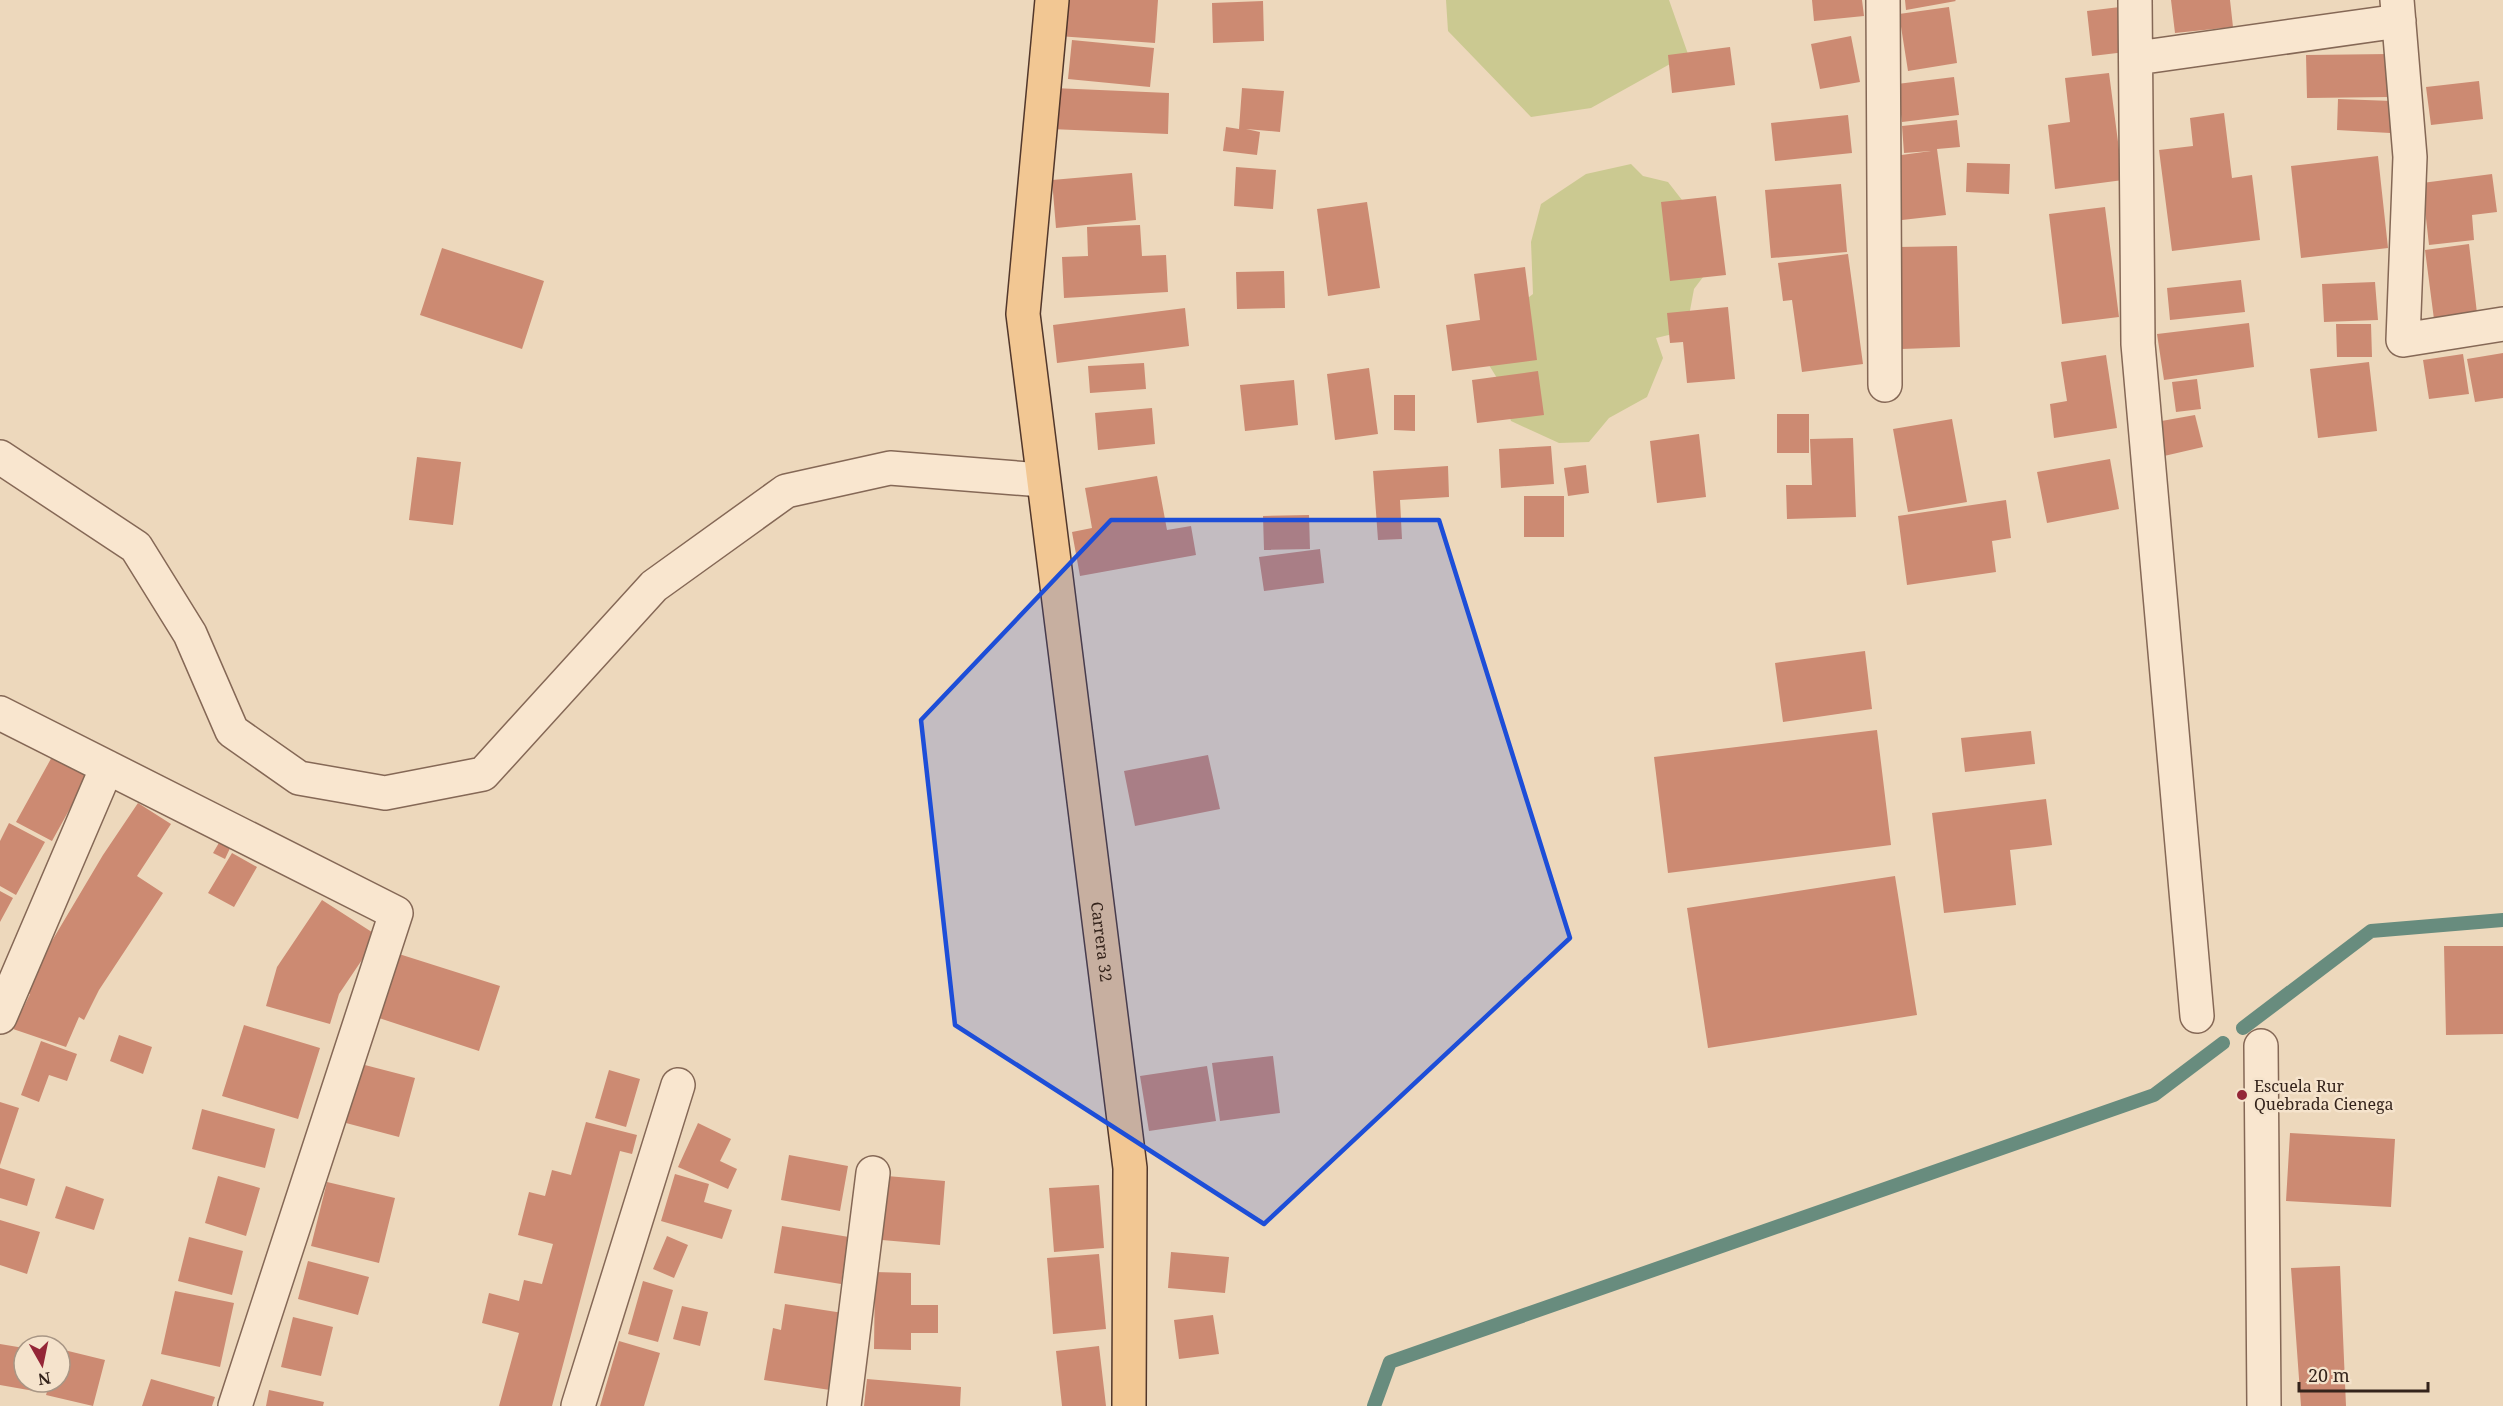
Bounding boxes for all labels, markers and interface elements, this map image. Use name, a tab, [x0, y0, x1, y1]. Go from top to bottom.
street label: Carrera 32	[1086, 900, 1118, 983]
place label: Escuela Rur Quebrada Cienega	[2254, 1075, 2394, 1115]
marker: Escuela Rur Quebrada Cienega	[2235, 1088, 2249, 1102]
north arrow	[12, 1334, 72, 1394]
scale bar	[2299, 1355, 2428, 1393]
text: 20 m	[2308, 1363, 2350, 1387]
text: N	[36, 1367, 52, 1391]

